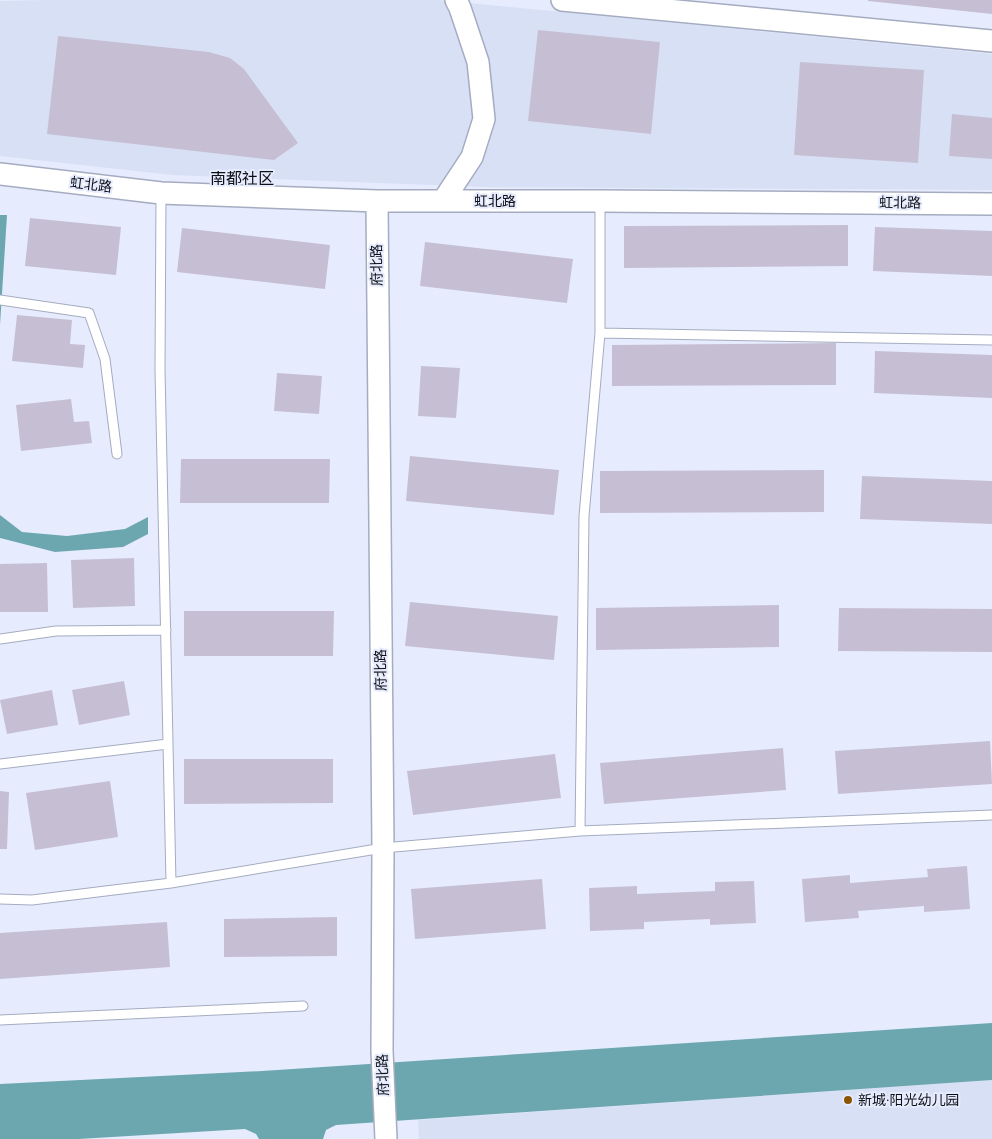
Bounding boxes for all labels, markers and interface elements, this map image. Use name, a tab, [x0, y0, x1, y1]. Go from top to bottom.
district label: 南都社区	[210, 169, 274, 188]
street label: 虹北路	[69, 174, 113, 196]
street label: 虹北路	[474, 193, 516, 210]
street label: 虹北路	[879, 194, 921, 212]
street label: 府北路	[368, 244, 386, 286]
street label: 府北路	[372, 649, 390, 691]
street label: 府北路	[374, 1054, 392, 1096]
place label: 新城·阳光幼儿园	[858, 1092, 960, 1109]
marker: 新城·阳光幼儿园	[842, 1094, 854, 1106]

